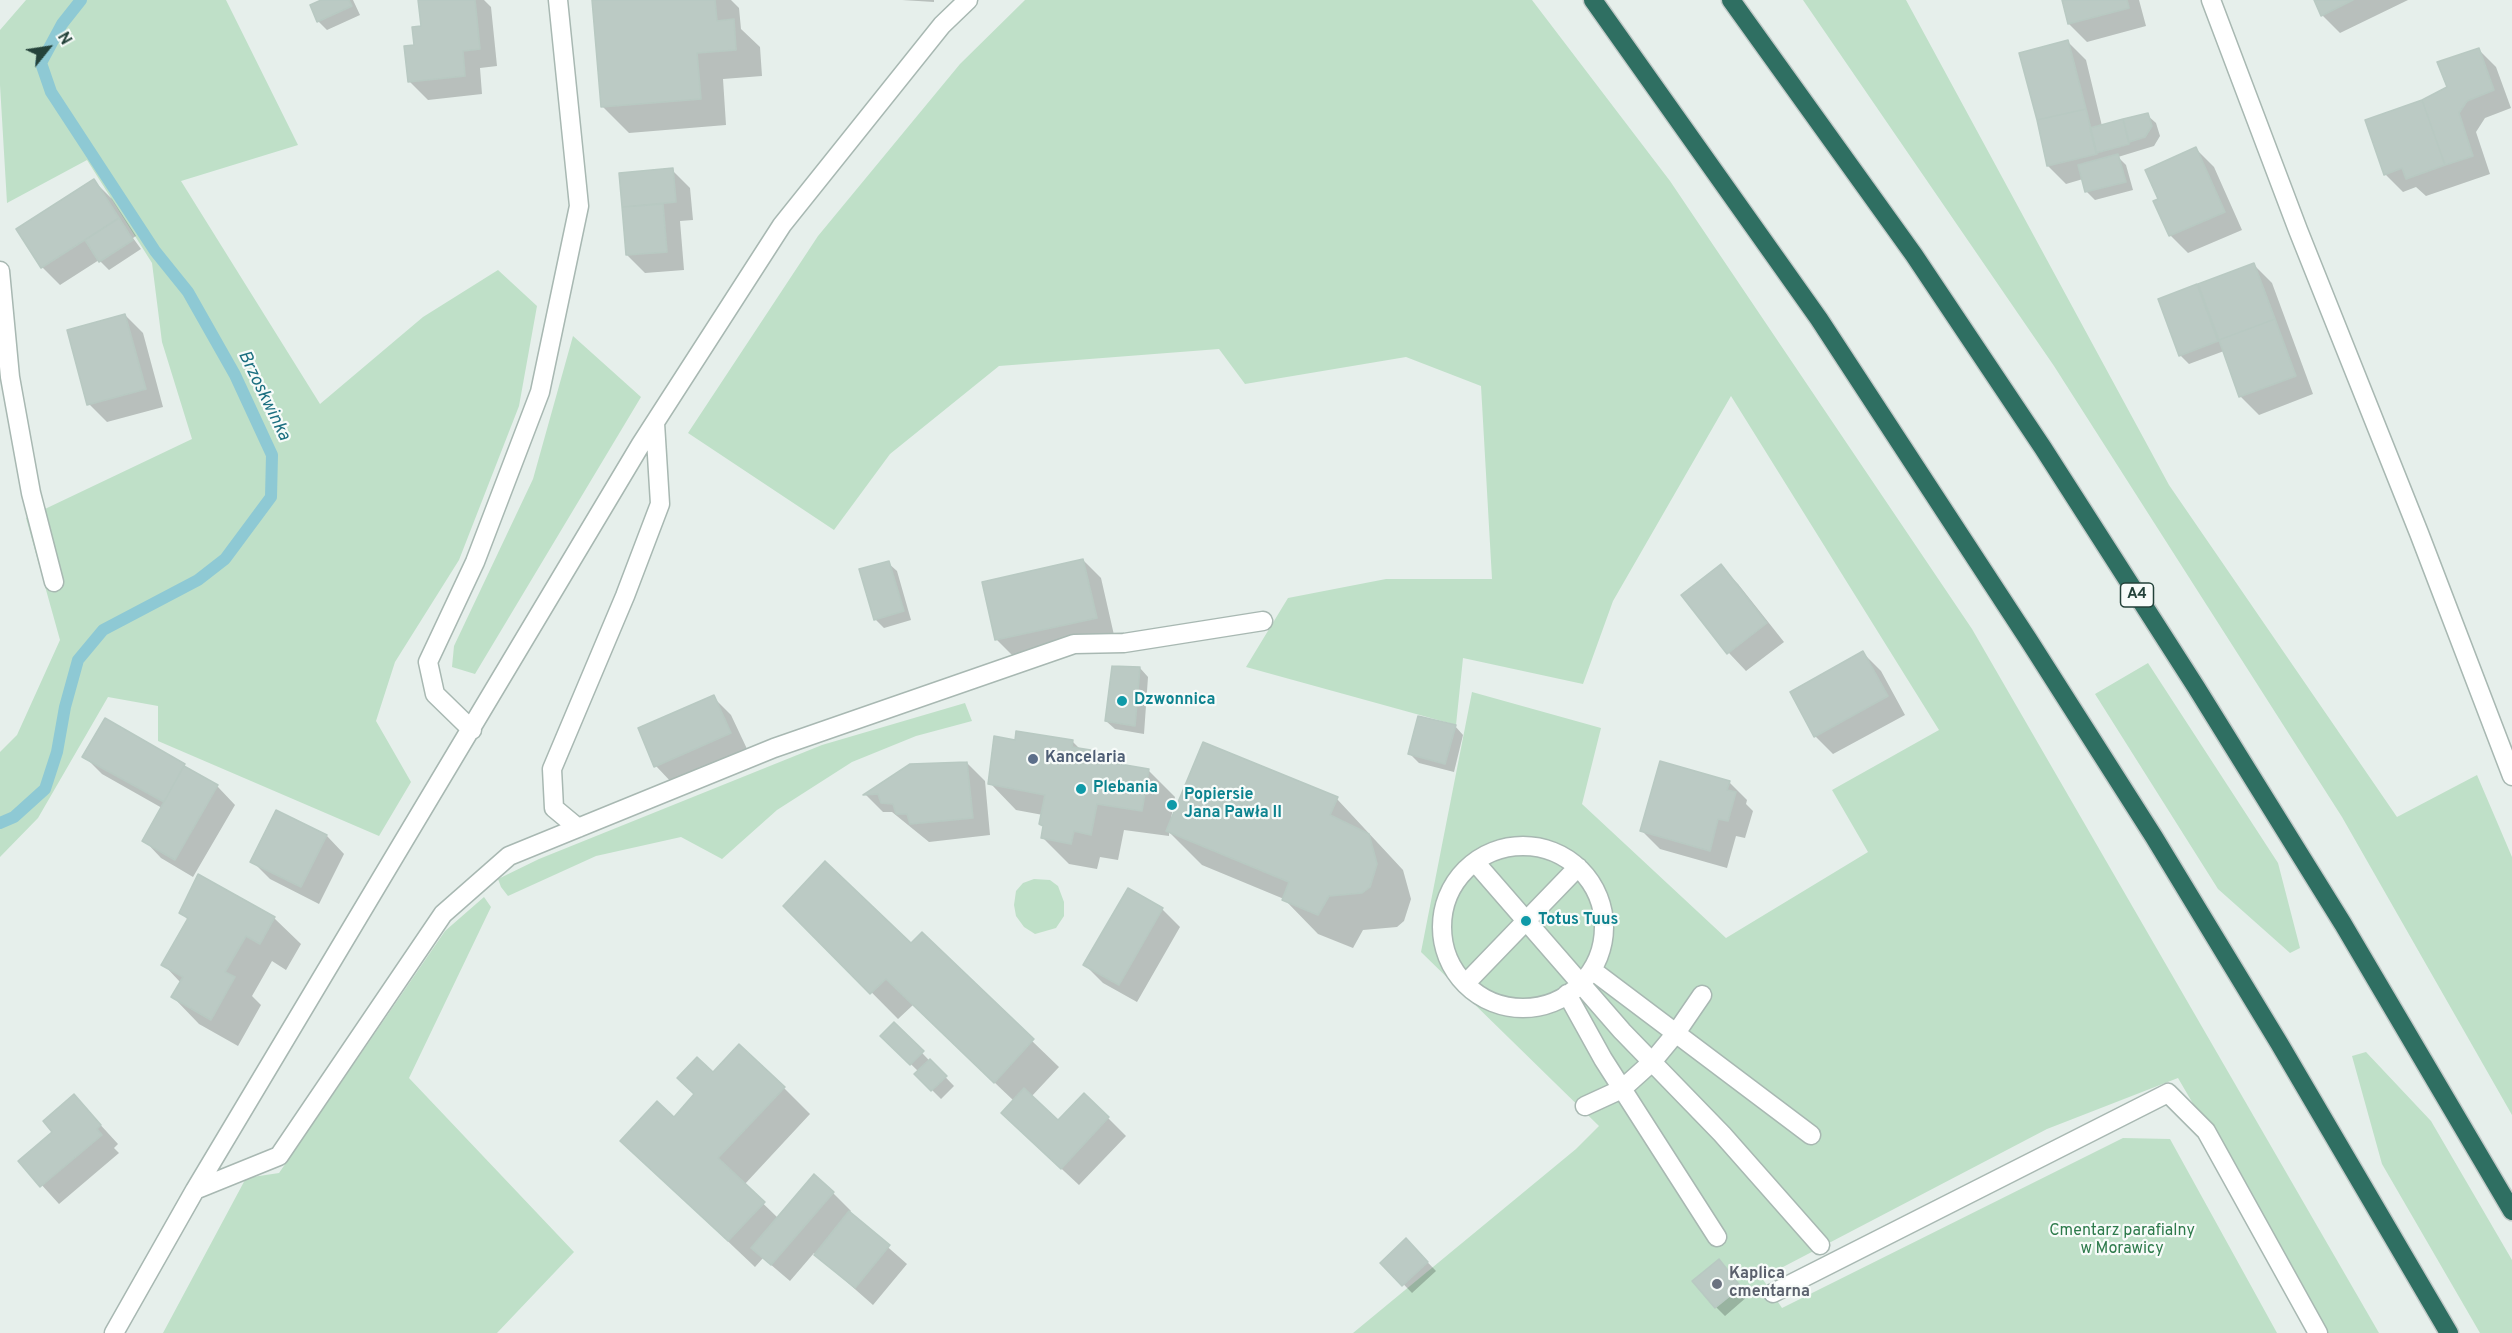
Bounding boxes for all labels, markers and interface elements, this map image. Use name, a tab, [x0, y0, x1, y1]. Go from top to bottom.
north arrow	[18, 18, 78, 78]
text: N	[52, 29, 75, 49]
water label: Brzoskwinka	[232, 348, 294, 444]
road number: A4	[2120, 583, 2154, 607]
place label: Dzwonnica	[1134, 691, 1215, 711]
marker: Dzwonnica	[1115, 694, 1129, 708]
place label: Kancelaria	[1045, 749, 1126, 769]
marker: Kancelaria	[1026, 752, 1040, 766]
place label: Plebania	[1093, 779, 1158, 799]
marker: Plebania	[1074, 782, 1088, 796]
place label: Popiersie Jana Pawła II	[1184, 786, 1282, 824]
marker: Popiersie Jana Pawła II	[1165, 798, 1179, 812]
place label: Totus Tuus	[1538, 911, 1618, 931]
marker: Totus Tuus	[1519, 914, 1533, 928]
park label: Cmentarz parafialny w Morawicy	[2049, 1222, 2195, 1260]
place label: Kaplica cmentarna	[1729, 1265, 1810, 1303]
marker: Kaplica cmentarna	[1710, 1277, 1724, 1291]

